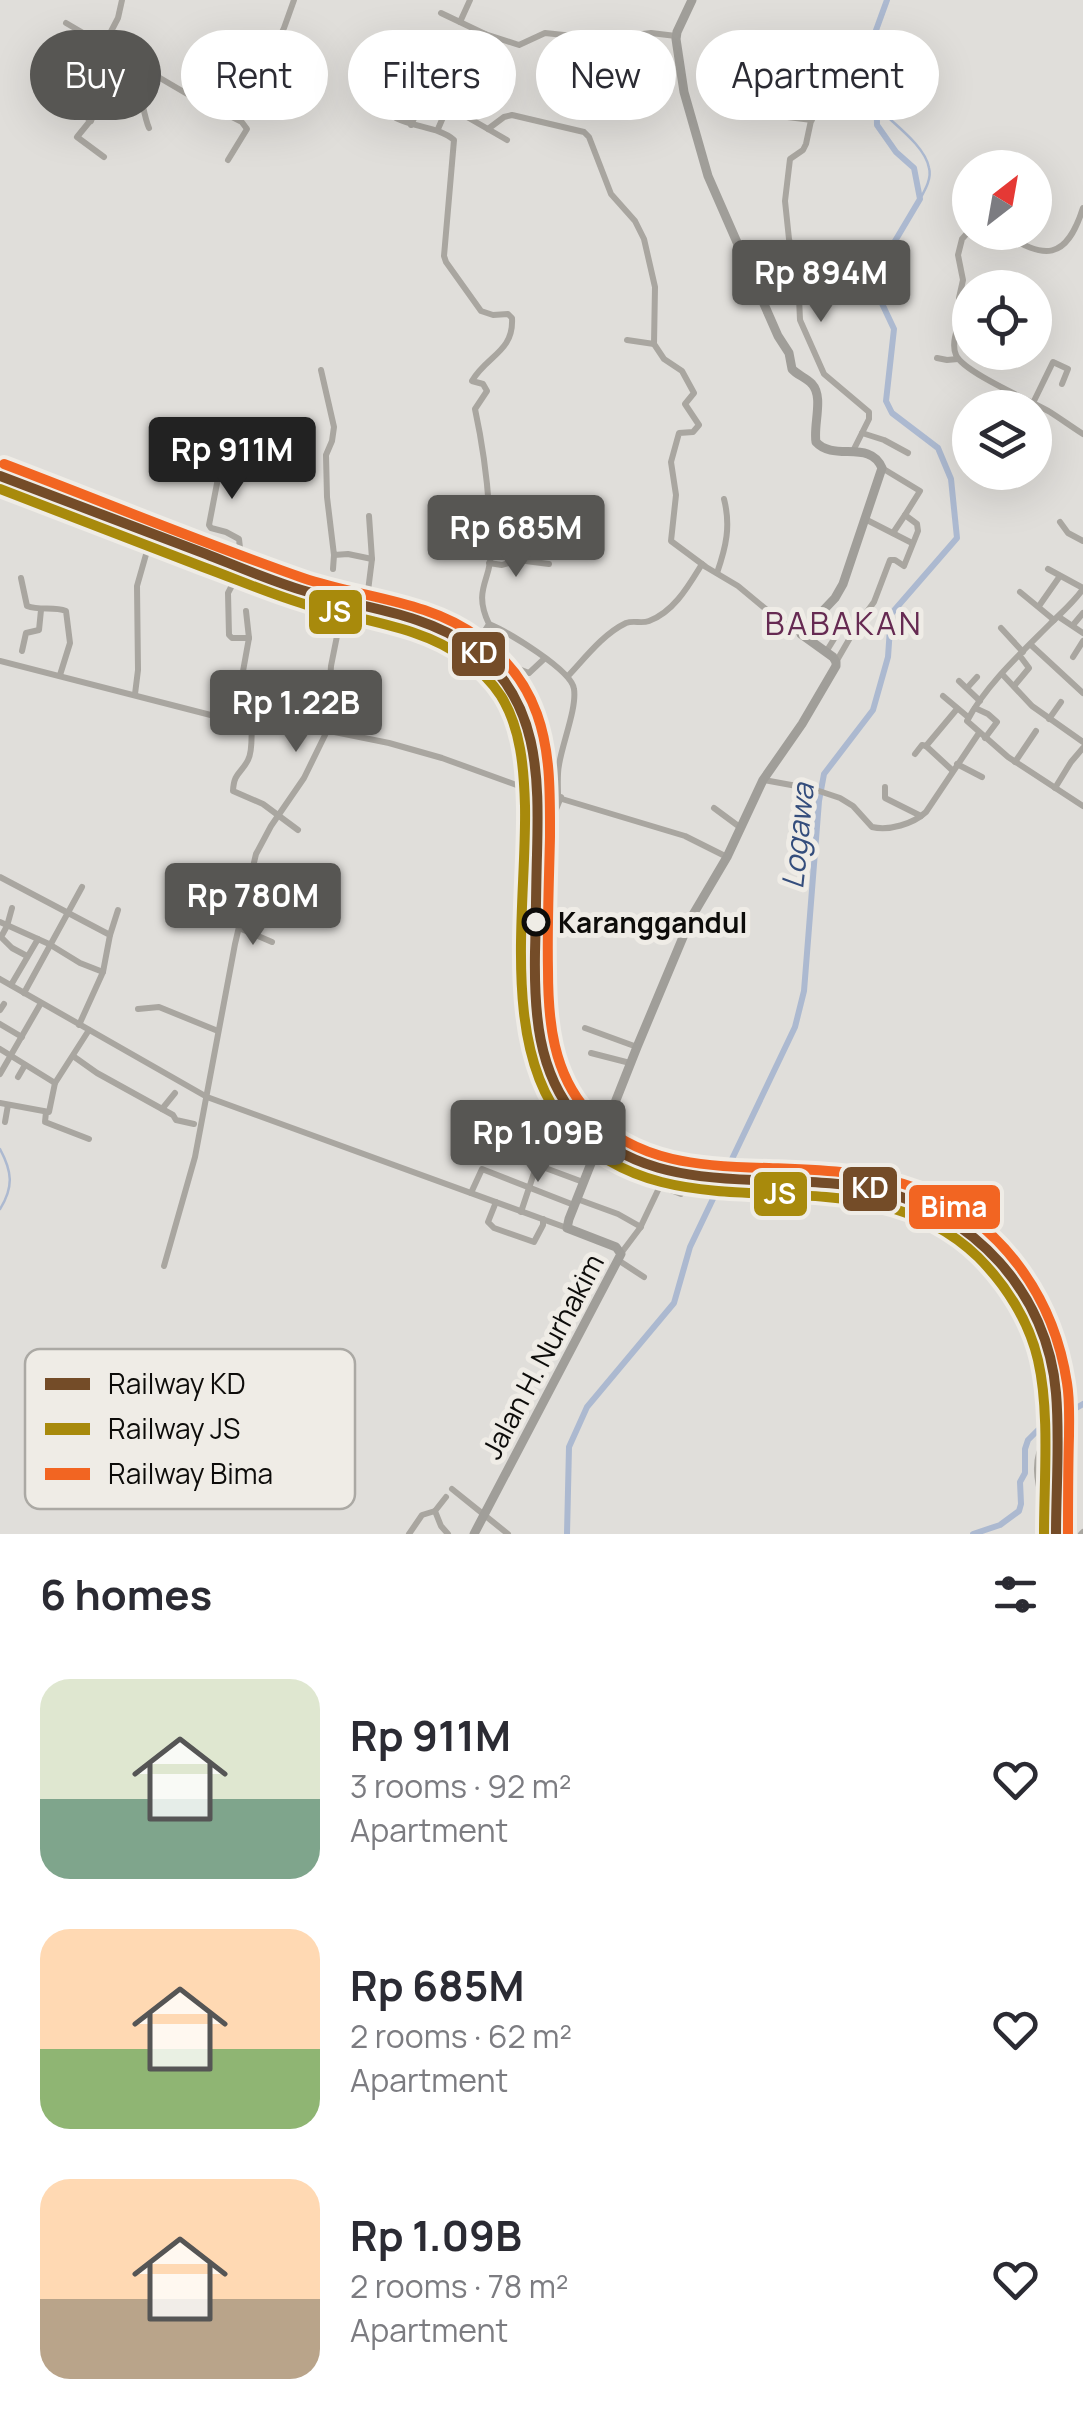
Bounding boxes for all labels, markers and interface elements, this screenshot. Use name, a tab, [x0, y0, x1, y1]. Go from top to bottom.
chip: Buy	[30, 30, 161, 120]
chip: Rent	[181, 30, 328, 120]
chip: Filters	[348, 30, 516, 120]
chip: New	[536, 30, 676, 120]
chip: Apartment	[696, 30, 939, 120]
north arrow	[952, 150, 1052, 250]
map controls	[952, 150, 1052, 490]
pin: Rp 894M	[729, 240, 913, 325]
text: Rp 894M	[754, 250, 888, 294]
button: locate	[952, 270, 1052, 370]
button: layers	[952, 390, 1052, 490]
pin: Rp 911M	[140, 417, 324, 502]
text: Rp 911M	[171, 427, 293, 471]
pin: Rp 685M	[424, 495, 608, 580]
text: Rp 685M	[450, 505, 582, 549]
line badge: JS	[307, 588, 364, 636]
text: JS	[319, 592, 351, 630]
district label: BABAKAN	[765, 601, 923, 645]
line badge: KD	[450, 630, 507, 678]
text: KD	[460, 633, 498, 671]
pin: Rp 1.22B	[193, 670, 399, 755]
text: Rp 1.22B	[232, 680, 360, 724]
water label: Logawa	[771, 780, 823, 891]
pin: Rp 780M	[161, 863, 345, 948]
text: Rp 780M	[187, 873, 319, 917]
place label: Karanggandul	[558, 903, 747, 941]
marker: Karanggandul	[523, 909, 549, 935]
pin: Rp 1.09B	[435, 1100, 641, 1185]
text: Rp 1.09B	[473, 1110, 603, 1154]
line badge: KD	[841, 1165, 899, 1213]
text: KD	[851, 1168, 889, 1206]
line badge: JS	[752, 1170, 809, 1218]
text: JS	[764, 1174, 796, 1212]
line badge: Bima	[907, 1183, 1002, 1231]
text: Bima	[921, 1187, 987, 1225]
street label: Jalan H. Nurhakim	[472, 1247, 612, 1465]
legend	[25, 1349, 355, 1509]
text: Railway KD	[108, 1364, 245, 1402]
text: Railway JS	[108, 1409, 240, 1447]
text: Railway Bima	[108, 1454, 273, 1492]
text: 6 homes	[40, 1565, 212, 1623]
icon: filters	[988, 1567, 1043, 1622]
text: Rp 911M	[350, 1706, 511, 1764]
icon: home	[120, 1719, 240, 1839]
icon: heart	[988, 1752, 1043, 1807]
text: 3 rooms · 92 m²	[350, 1764, 572, 1808]
text: Apartment	[350, 1808, 508, 1852]
text: Rp 685M	[350, 1956, 524, 2014]
icon: home	[120, 1969, 240, 2089]
icon: heart	[988, 2002, 1043, 2057]
text: 2 rooms · 62 m²	[350, 2014, 572, 2058]
text: Apartment	[350, 2058, 508, 2102]
text: Rp 1.09B	[350, 2206, 522, 2264]
icon: home	[120, 2219, 240, 2339]
icon: heart	[988, 2252, 1043, 2307]
text: 2 rooms · 78 m²	[350, 2264, 569, 2308]
text: Apartment	[350, 2308, 508, 2352]

